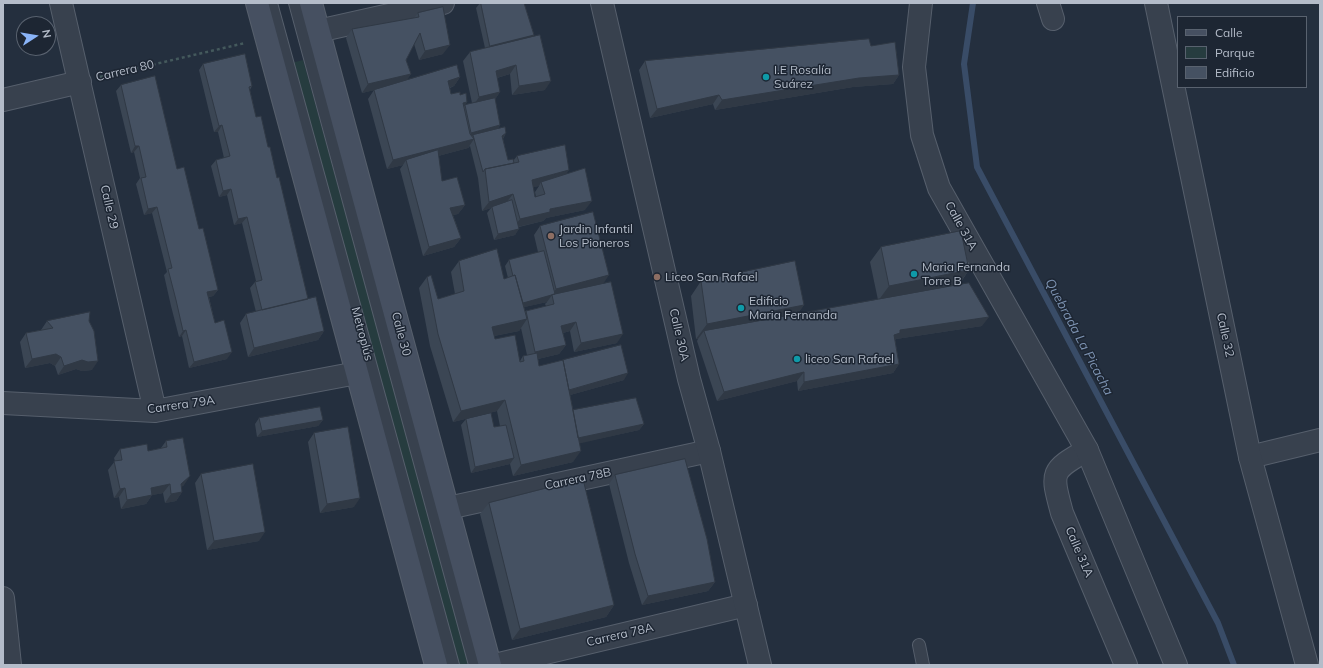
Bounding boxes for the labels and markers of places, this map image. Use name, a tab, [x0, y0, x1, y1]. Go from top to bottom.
place label: I.E Rosalía Suárez	[774, 63, 831, 91]
marker: I.E Rosalía Suárez	[761, 72, 771, 82]
place label: Jardin Infantil Los Pioneros	[559, 222, 633, 250]
marker: Jardin Infantil Los Pioneros	[546, 231, 556, 241]
place label: Maria Fernanda Torre B	[922, 260, 1010, 288]
marker: Maria Fernanda Torre B	[909, 269, 919, 279]
place label: Liceo San Rafael	[665, 270, 758, 284]
marker: Liceo San Rafael	[652, 272, 662, 282]
place label: Edificio Maria Fernanda	[749, 294, 837, 322]
marker: Edificio Maria Fernanda	[736, 303, 746, 313]
place label: liceo San Rafael	[805, 352, 894, 366]
marker: liceo San Rafael	[792, 354, 802, 364]

